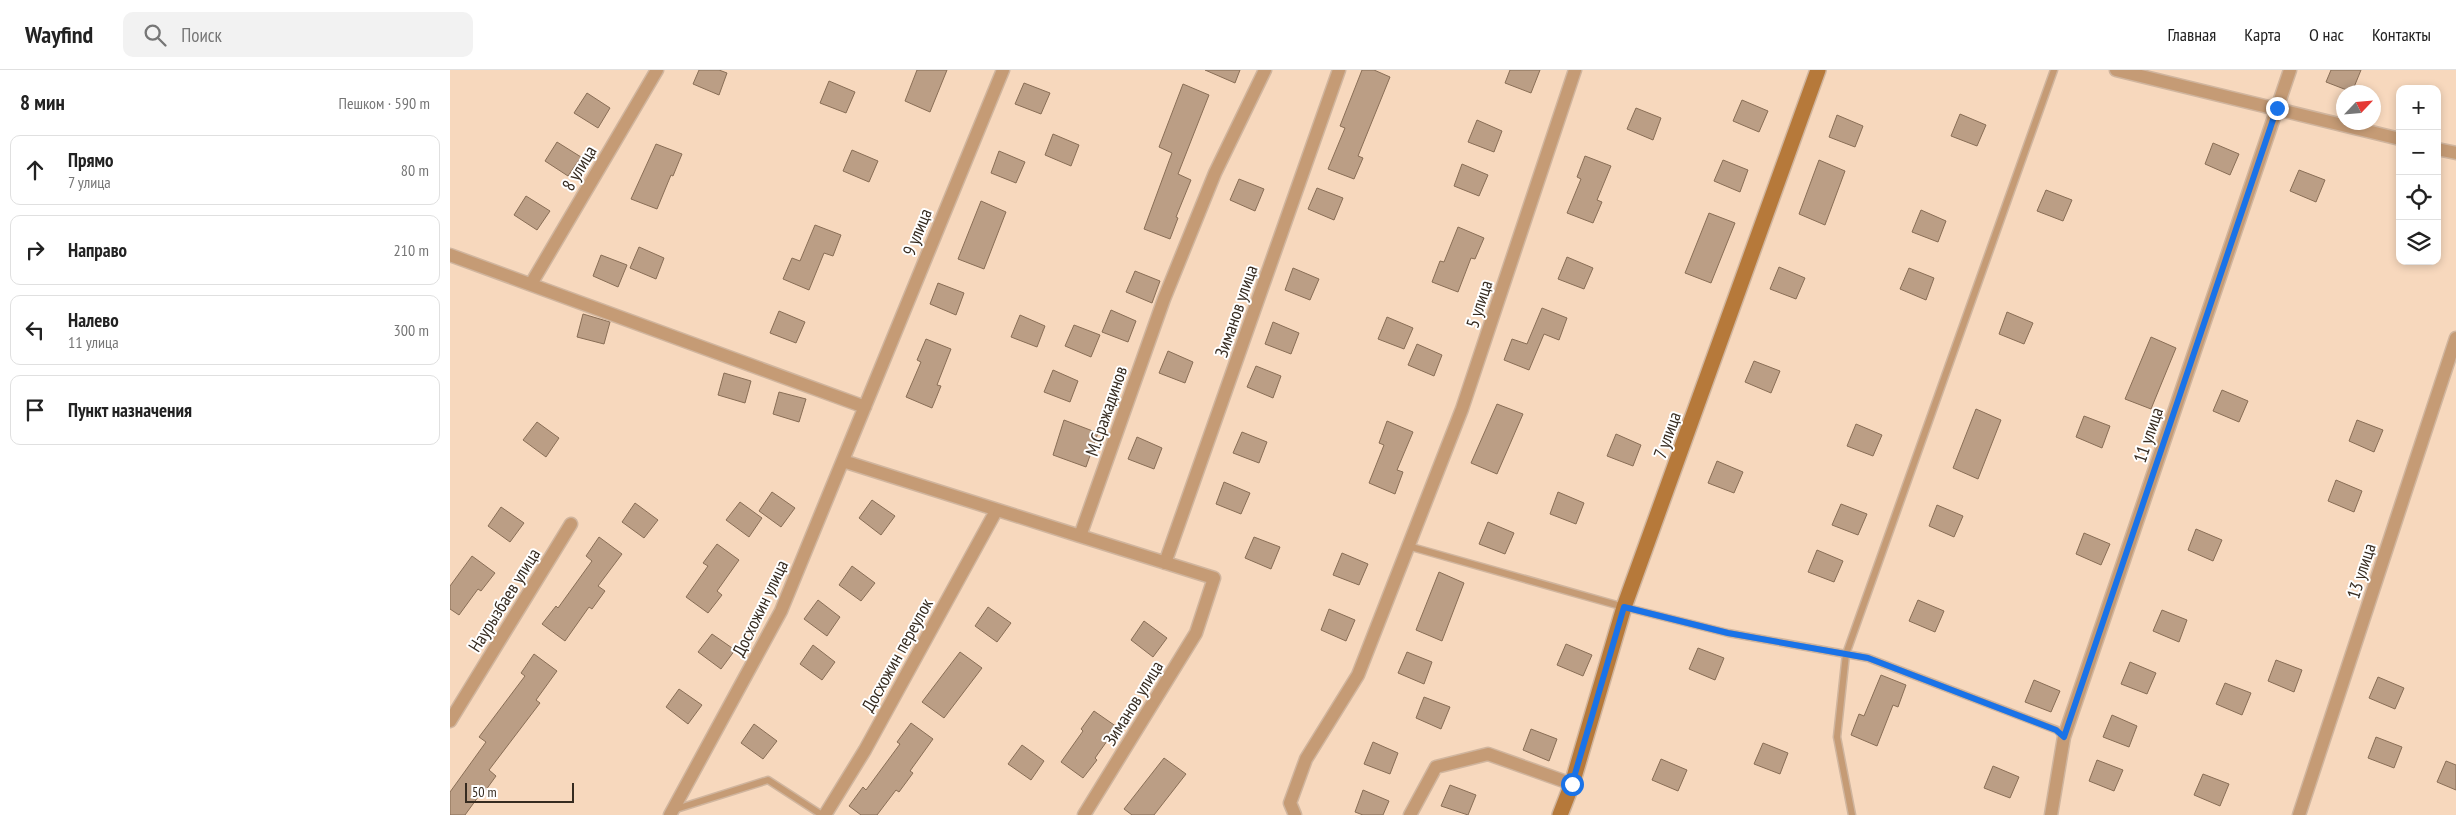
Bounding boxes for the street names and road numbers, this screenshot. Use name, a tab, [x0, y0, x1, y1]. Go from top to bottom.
street label: 8 улица	[557, 141, 601, 195]
street label: 9 улица	[897, 205, 937, 259]
street label: Зиманов улица	[1210, 262, 1262, 360]
street label: 5 улица	[1461, 277, 1497, 331]
street label: М.Сражадинов	[1080, 363, 1132, 459]
street label: 11 улица	[2128, 404, 2168, 466]
street label: 7 улица	[1648, 409, 1686, 461]
street label: 13 улица	[2341, 540, 2381, 602]
street label: Наурызбаев улица	[463, 544, 545, 656]
street label: Досхожин улица	[727, 556, 793, 660]
street label: Досхожин переулок	[856, 594, 938, 716]
street label: Зиманов улица	[1098, 656, 1168, 750]

